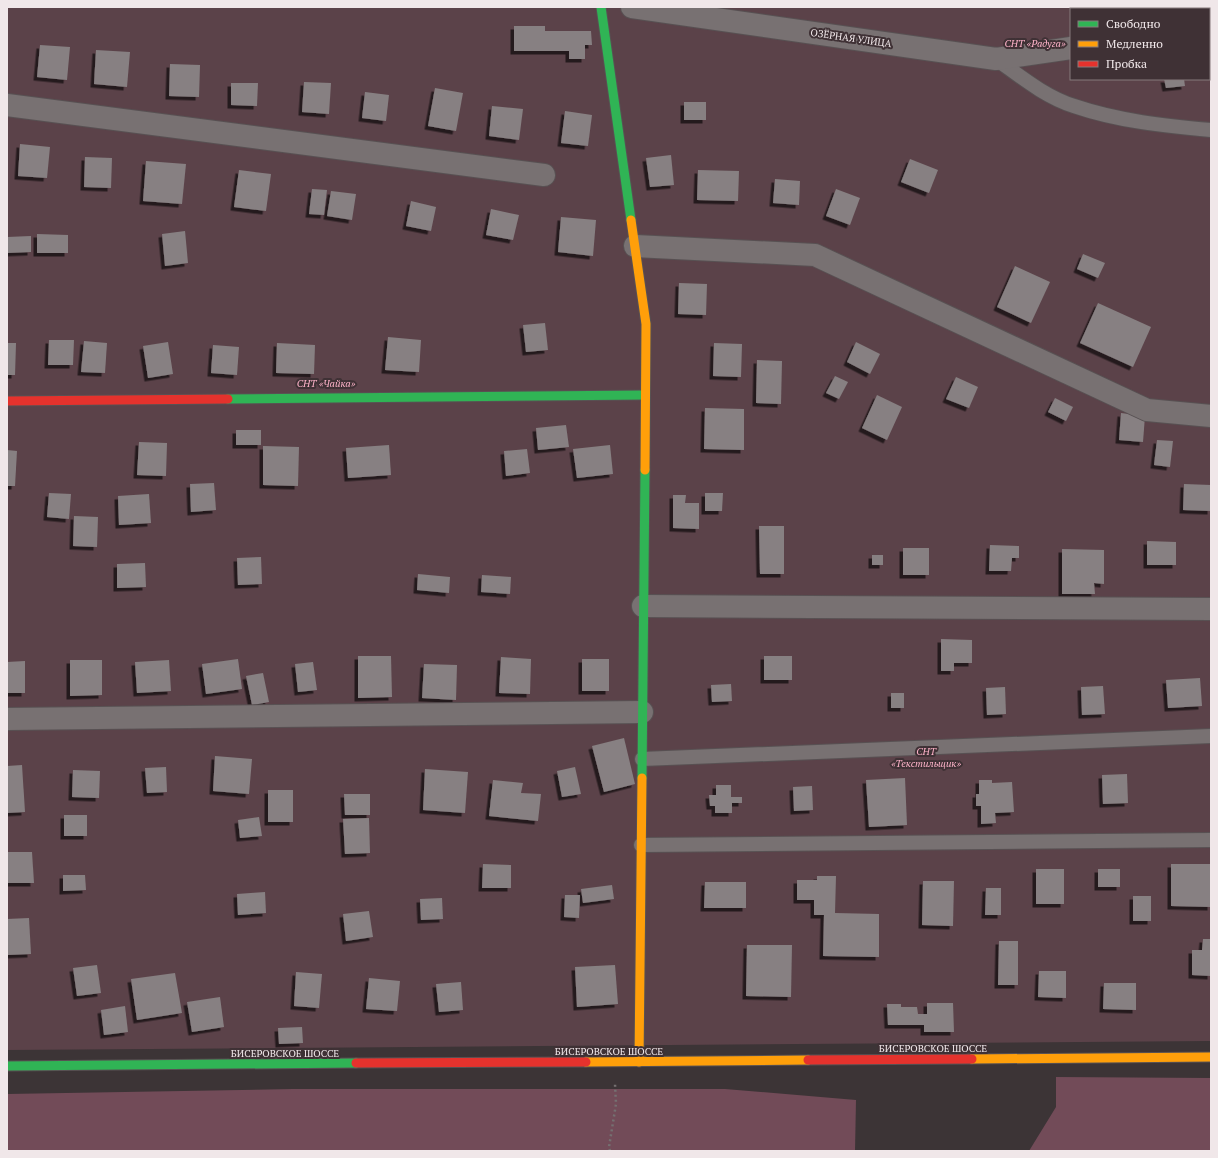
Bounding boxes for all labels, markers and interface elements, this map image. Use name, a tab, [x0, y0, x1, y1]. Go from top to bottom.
legend	[1070, 8, 1210, 80]
text: Свободно	[1106, 16, 1161, 31]
street label: ОЗЁРНАЯ УЛИЦА	[810, 26, 893, 50]
text: Медленно	[1106, 36, 1163, 51]
park label: СНТ «Радуга»	[1004, 37, 1066, 50]
text: Пробка	[1106, 56, 1147, 71]
park label: СНТ «Чайка»	[297, 377, 356, 390]
park label: СНТ «Текстильщик»	[891, 745, 961, 770]
street label: БИСЕРОВСКОЕ ШОССЕ	[879, 1042, 987, 1055]
street label: БИСЕРОВСКОЕ ШОССЕ	[555, 1045, 663, 1058]
street label: БИСЕРОВСКОЕ ШОССЕ	[231, 1047, 339, 1060]

